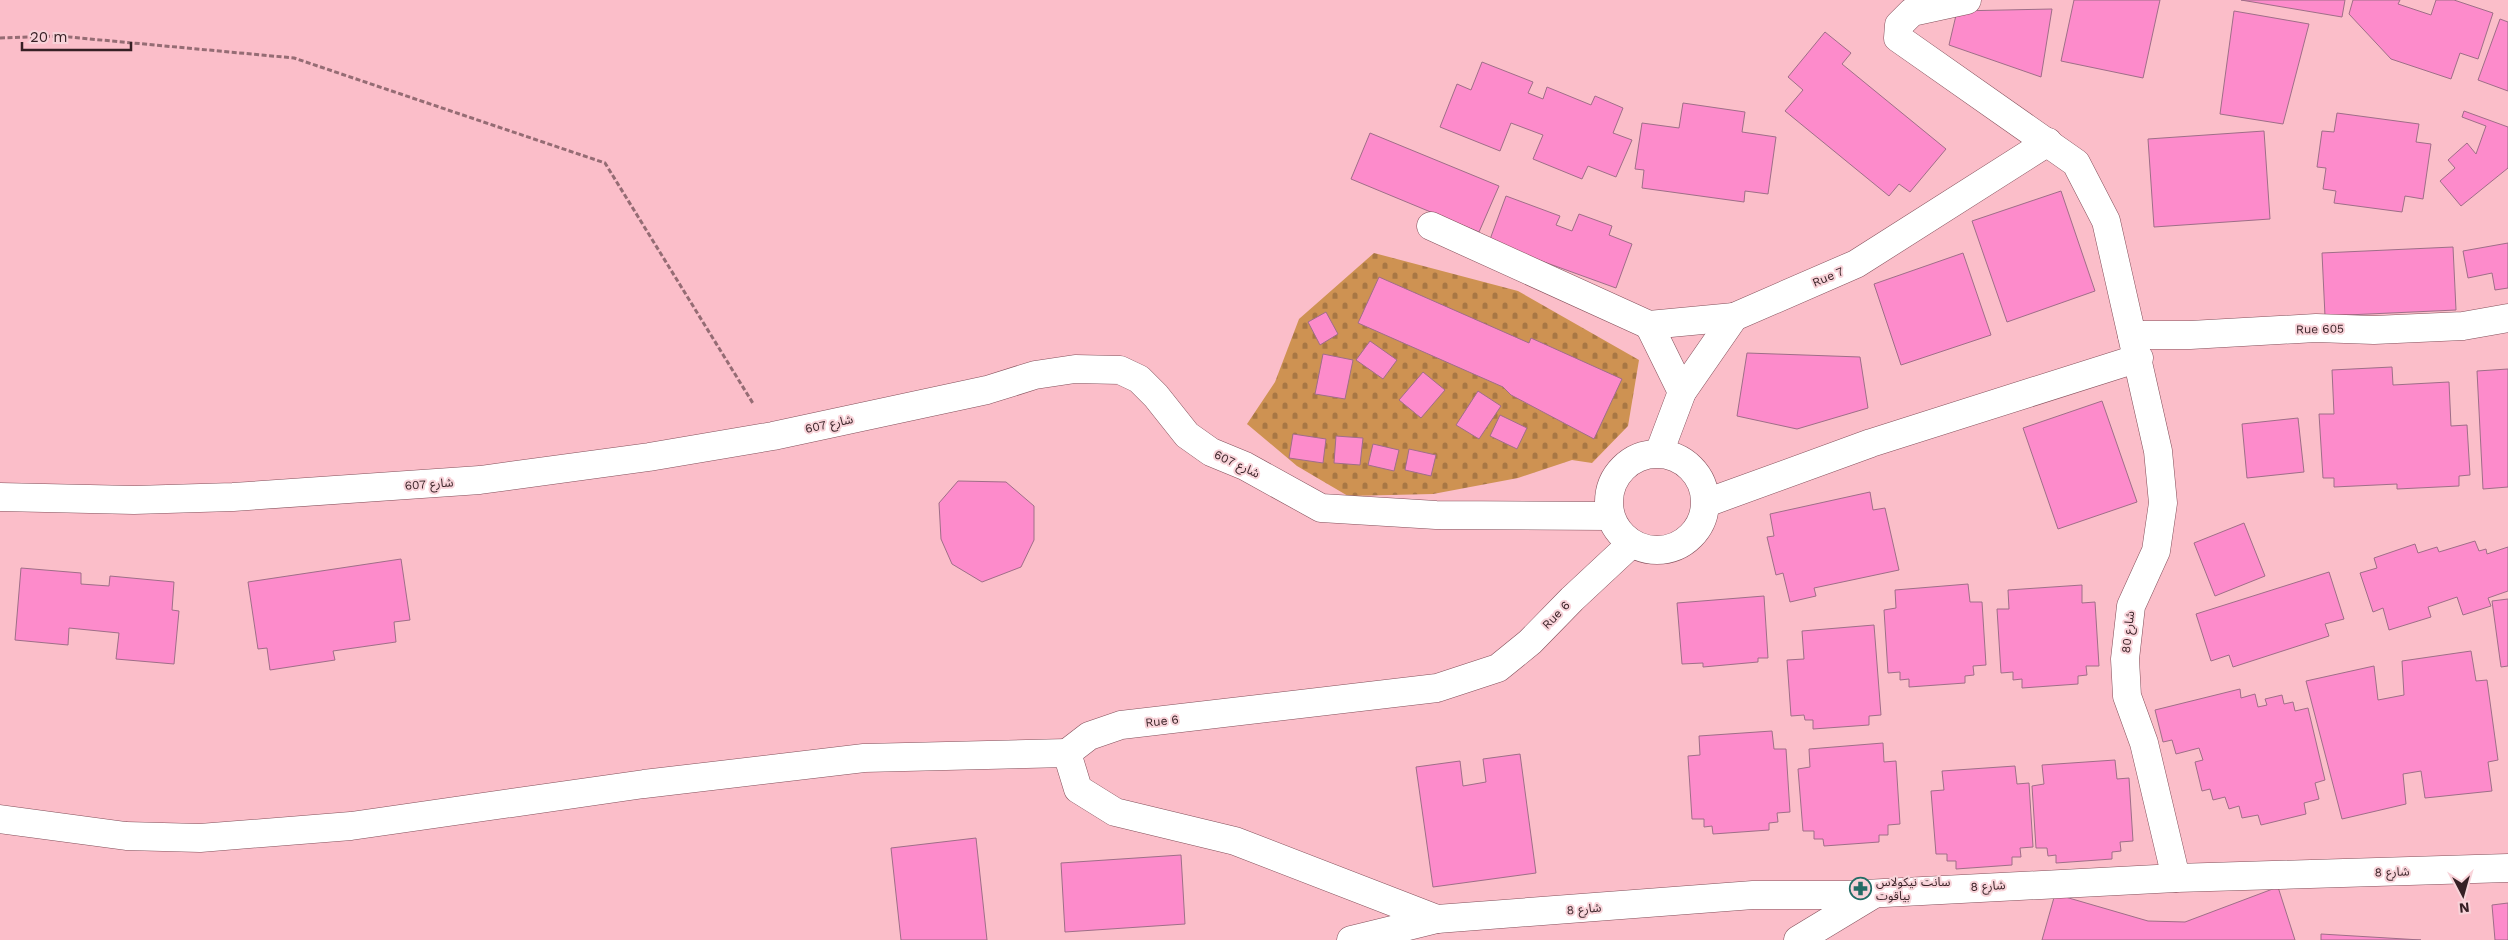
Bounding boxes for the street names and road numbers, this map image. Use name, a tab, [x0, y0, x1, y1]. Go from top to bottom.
street label: Rue 7	[1810, 264, 1846, 290]
street label: Rue 605	[2296, 322, 2344, 336]
street label: شارع 607	[804, 412, 855, 438]
street label: شارع 607	[1211, 447, 1262, 482]
street label: شارع 607	[404, 475, 454, 495]
street label: Rue 6	[1539, 598, 1573, 632]
street label: شارع 80	[2119, 610, 2139, 654]
street label: Rue 6	[1145, 712, 1179, 730]
street label: شارع 8	[2374, 864, 2410, 882]
street label: شارع 8	[1970, 878, 2006, 896]
street label: شارع 8	[1566, 901, 1602, 919]

